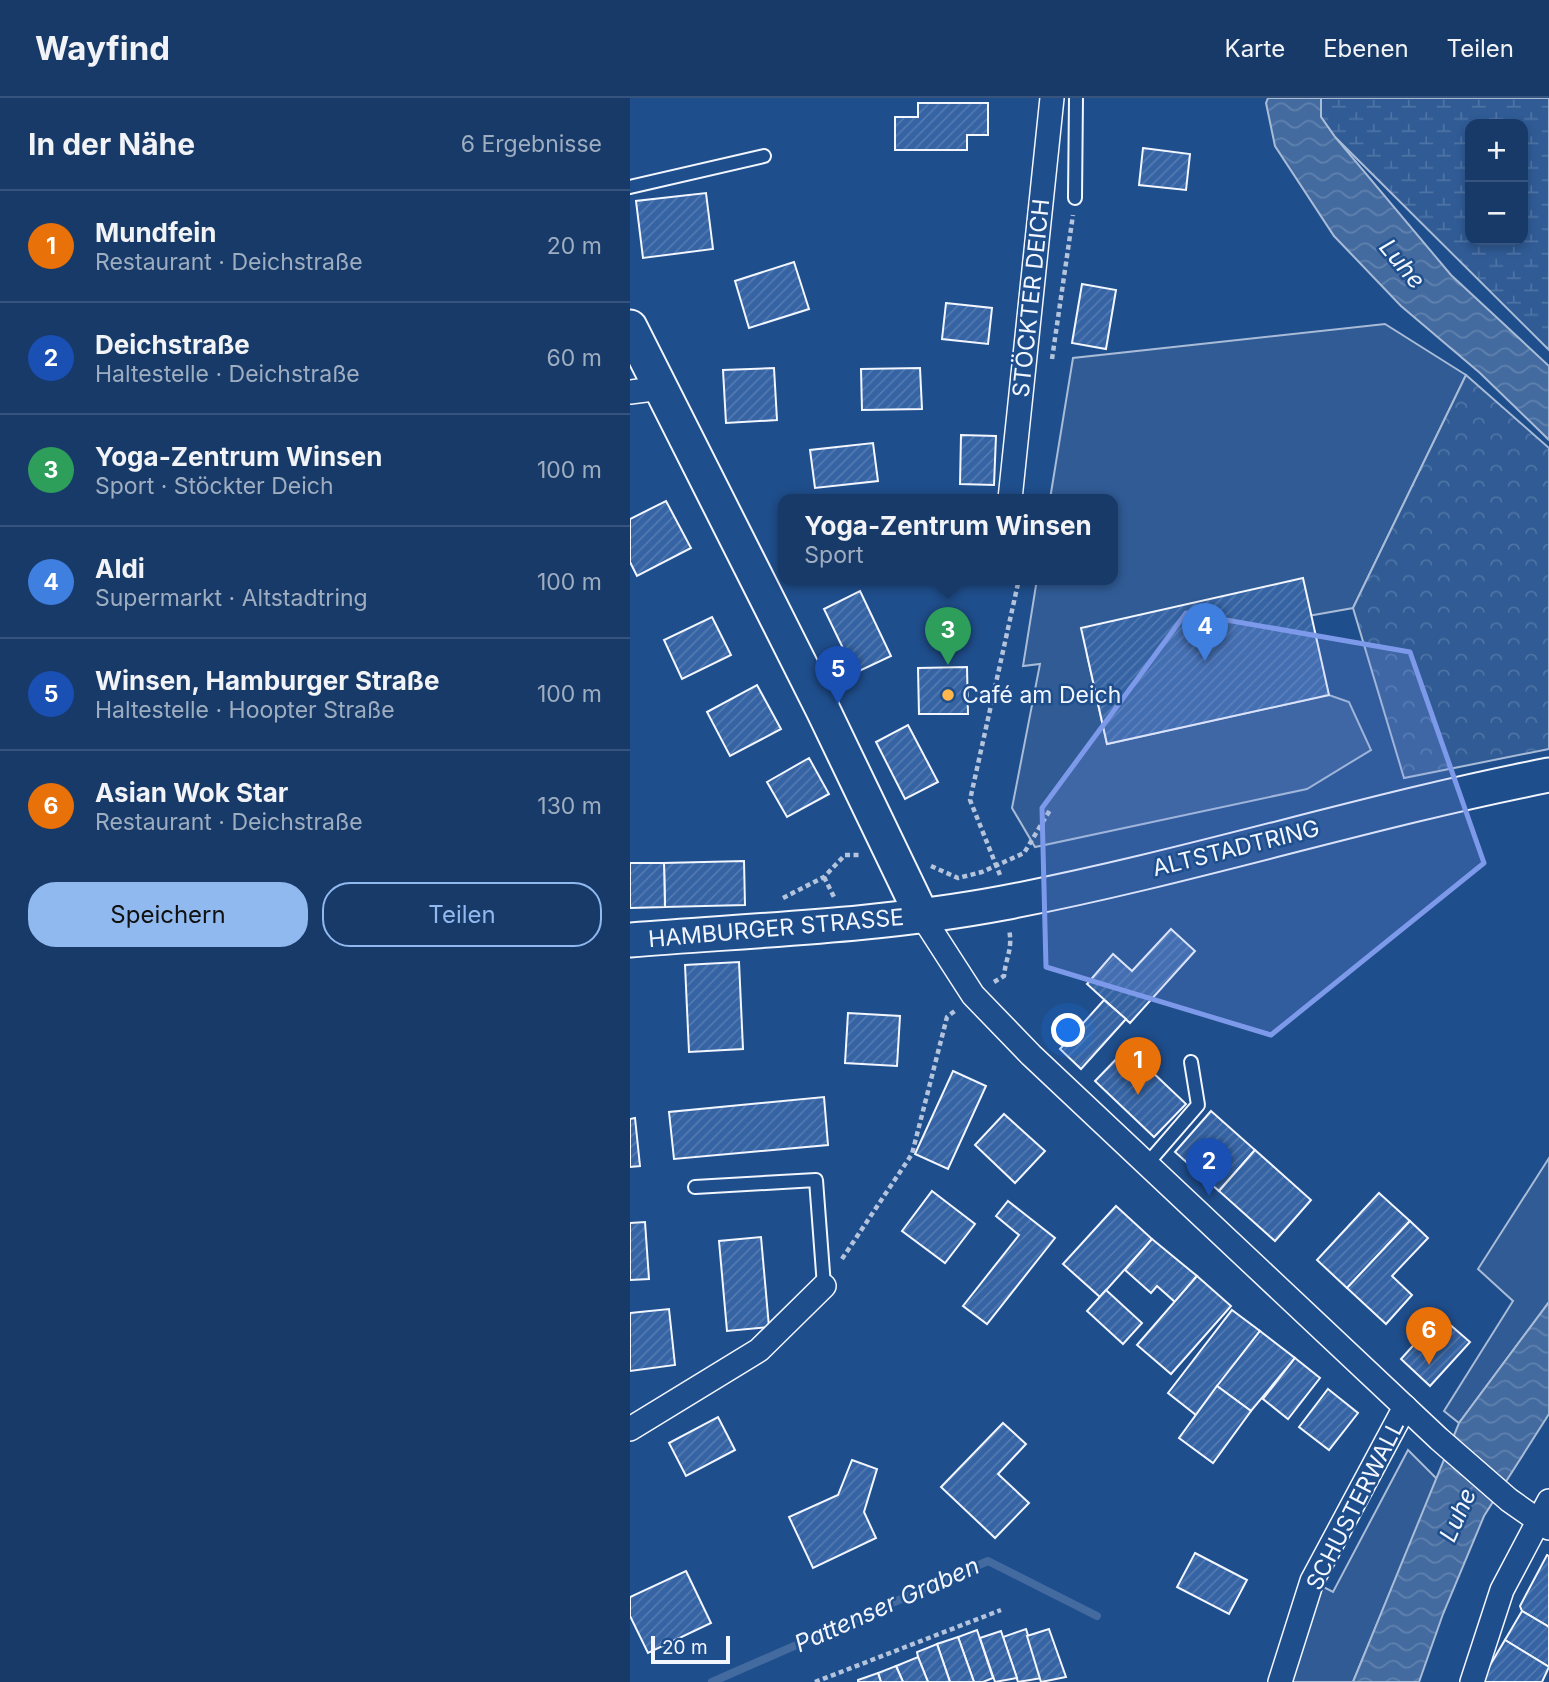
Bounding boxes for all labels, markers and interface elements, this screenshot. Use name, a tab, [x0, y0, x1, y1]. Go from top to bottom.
text: Wayfind	[35, 28, 170, 68]
text: Karte	[1225, 34, 1285, 63]
text: Ebenen	[1323, 34, 1409, 63]
text: Teilen	[1447, 34, 1514, 63]
map controls	[1465, 119, 1528, 245]
button: +	[1465, 119, 1528, 182]
text: In der Nähe	[28, 126, 195, 162]
text: 6 Ergebnisse	[461, 130, 602, 158]
button: −	[1465, 182, 1528, 245]
street label: STÖCKTER DEICH	[1007, 197, 1055, 399]
text: Mundfein	[95, 217, 217, 248]
text: 1	[46, 232, 56, 260]
text: 20 m	[547, 232, 602, 260]
water label: Luhe	[1373, 233, 1431, 294]
text: Restaurant · Deichstraße	[95, 248, 363, 276]
text: Deichstraße	[95, 329, 250, 360]
text: 2	[44, 344, 58, 372]
text: 60 m	[547, 344, 602, 372]
text: Haltestelle · Deichstraße	[95, 360, 360, 388]
text: Yoga-Zentrum Winsen	[95, 441, 382, 472]
text: 3	[44, 456, 58, 484]
text: 100 m	[537, 456, 602, 484]
text: Sport · Stöckter Deich	[95, 472, 334, 500]
popup	[778, 494, 1118, 585]
text: Yoga-Zentrum Winsen	[804, 510, 1092, 541]
text: Sport	[804, 541, 864, 569]
text: Aldi	[95, 553, 145, 584]
text: 4	[43, 568, 59, 596]
text: 100 m	[537, 568, 602, 596]
text: Supermarkt · Altstadtring	[95, 584, 368, 612]
pin: 4	[1182, 603, 1228, 661]
pin: 3	[925, 607, 971, 665]
pin: 5	[815, 646, 861, 704]
text: Winsen, Hamburger Straße	[95, 665, 439, 696]
text: 5	[44, 680, 58, 708]
text: 100 m	[537, 680, 602, 708]
place label: Café am Deich	[962, 681, 1121, 709]
marker: Café am Deich	[940, 687, 956, 703]
text: Haltestelle · Hoopter Straße	[95, 696, 395, 724]
text: Asian Wok Star	[95, 777, 288, 808]
text: 6	[44, 792, 58, 820]
text: 130 m	[537, 792, 602, 820]
text: Restaurant · Deichstraße	[95, 808, 363, 836]
street label: ALTSTADTRING	[1150, 814, 1322, 882]
button: Speichern	[28, 882, 308, 947]
button: Teilen	[322, 882, 602, 947]
street label: HAMBURGER STRASSE	[647, 903, 905, 953]
your location	[1051, 1013, 1085, 1047]
pin: 1	[1115, 1037, 1161, 1095]
pin: 2	[1186, 1138, 1232, 1196]
pin: 6	[1406, 1307, 1452, 1365]
street label: SCHUSTERWALL	[1300, 1415, 1410, 1595]
water label: Luhe	[1433, 1483, 1482, 1546]
water label: Pattenser Graben	[790, 1551, 984, 1658]
scale bar	[651, 1633, 730, 1665]
text: 20 m	[662, 1636, 708, 1659]

